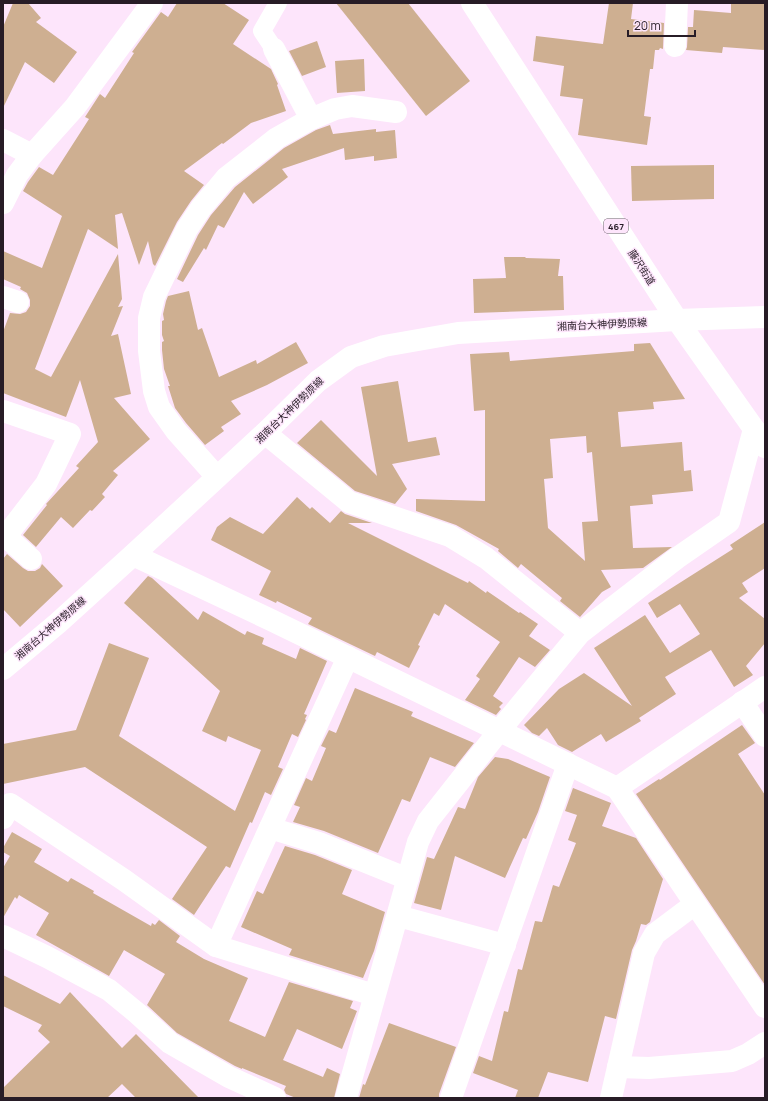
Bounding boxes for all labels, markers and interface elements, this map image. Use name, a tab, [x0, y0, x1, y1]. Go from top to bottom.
scale bar	[628, 12, 695, 38]
text: 20 m	[634, 17, 661, 34]
road number: 467	[604, 219, 628, 233]
street label: 藤沢街道	[625, 246, 659, 288]
street label: 湘南台大神伊勢原線	[557, 315, 647, 333]
street label: 湘南台大神伊勢原線	[252, 374, 326, 446]
street label: 湘南台大神伊勢原線	[11, 593, 89, 663]

